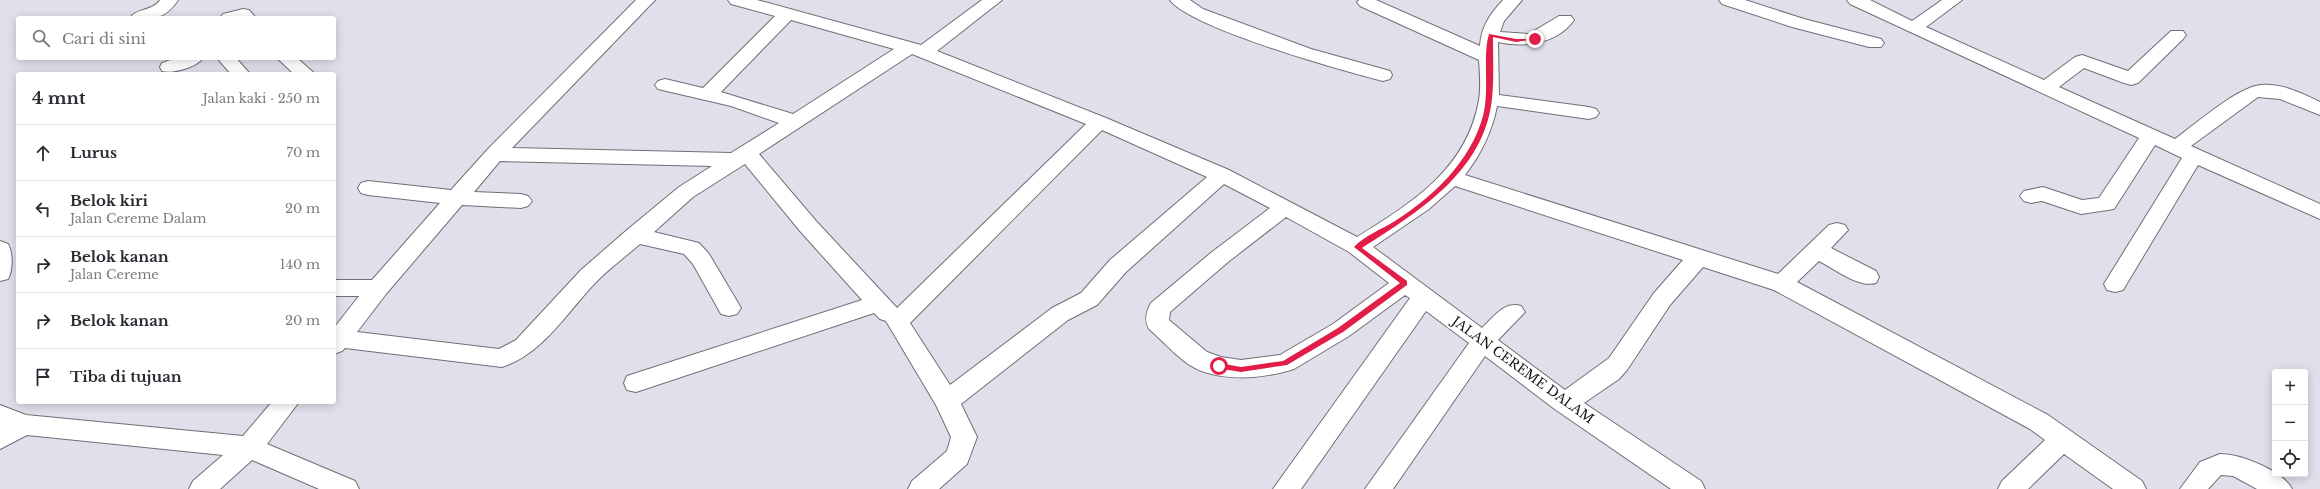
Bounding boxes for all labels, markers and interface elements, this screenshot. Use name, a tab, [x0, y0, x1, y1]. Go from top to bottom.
search box	[16, 16, 336, 60]
icon: search	[30, 27, 52, 49]
text: Cari di sini	[62, 29, 146, 48]
route end	[1526, 30, 1544, 48]
text: 4 mnt	[32, 88, 85, 109]
text: Jalan kaki · 250 m	[203, 90, 320, 107]
icon: ahead	[32, 142, 54, 164]
text: Lurus	[70, 143, 117, 162]
text: 70 m	[287, 144, 320, 161]
text: Belok kiri	[70, 191, 148, 210]
icon: left	[32, 198, 54, 220]
text: 20 m	[285, 200, 320, 217]
text: Jalan Cereme Dalam	[70, 210, 207, 227]
text: Belok kanan	[70, 247, 169, 266]
icon: right	[32, 254, 54, 276]
text: 140 m	[280, 256, 320, 273]
text: Jalan Cereme	[70, 266, 159, 283]
icon: right	[32, 310, 54, 332]
text: Belok kanan	[70, 311, 169, 330]
street label: JALAN CEREME DALAM	[1447, 311, 1597, 427]
text: 20 m	[285, 312, 320, 329]
route start	[1210, 357, 1228, 375]
icon: arrive	[32, 366, 54, 388]
text: Tiba di tujuan	[70, 367, 182, 386]
map controls	[2272, 369, 2308, 477]
button: +	[2272, 369, 2308, 405]
button: −	[2272, 405, 2308, 441]
button: locate	[2272, 441, 2308, 477]

